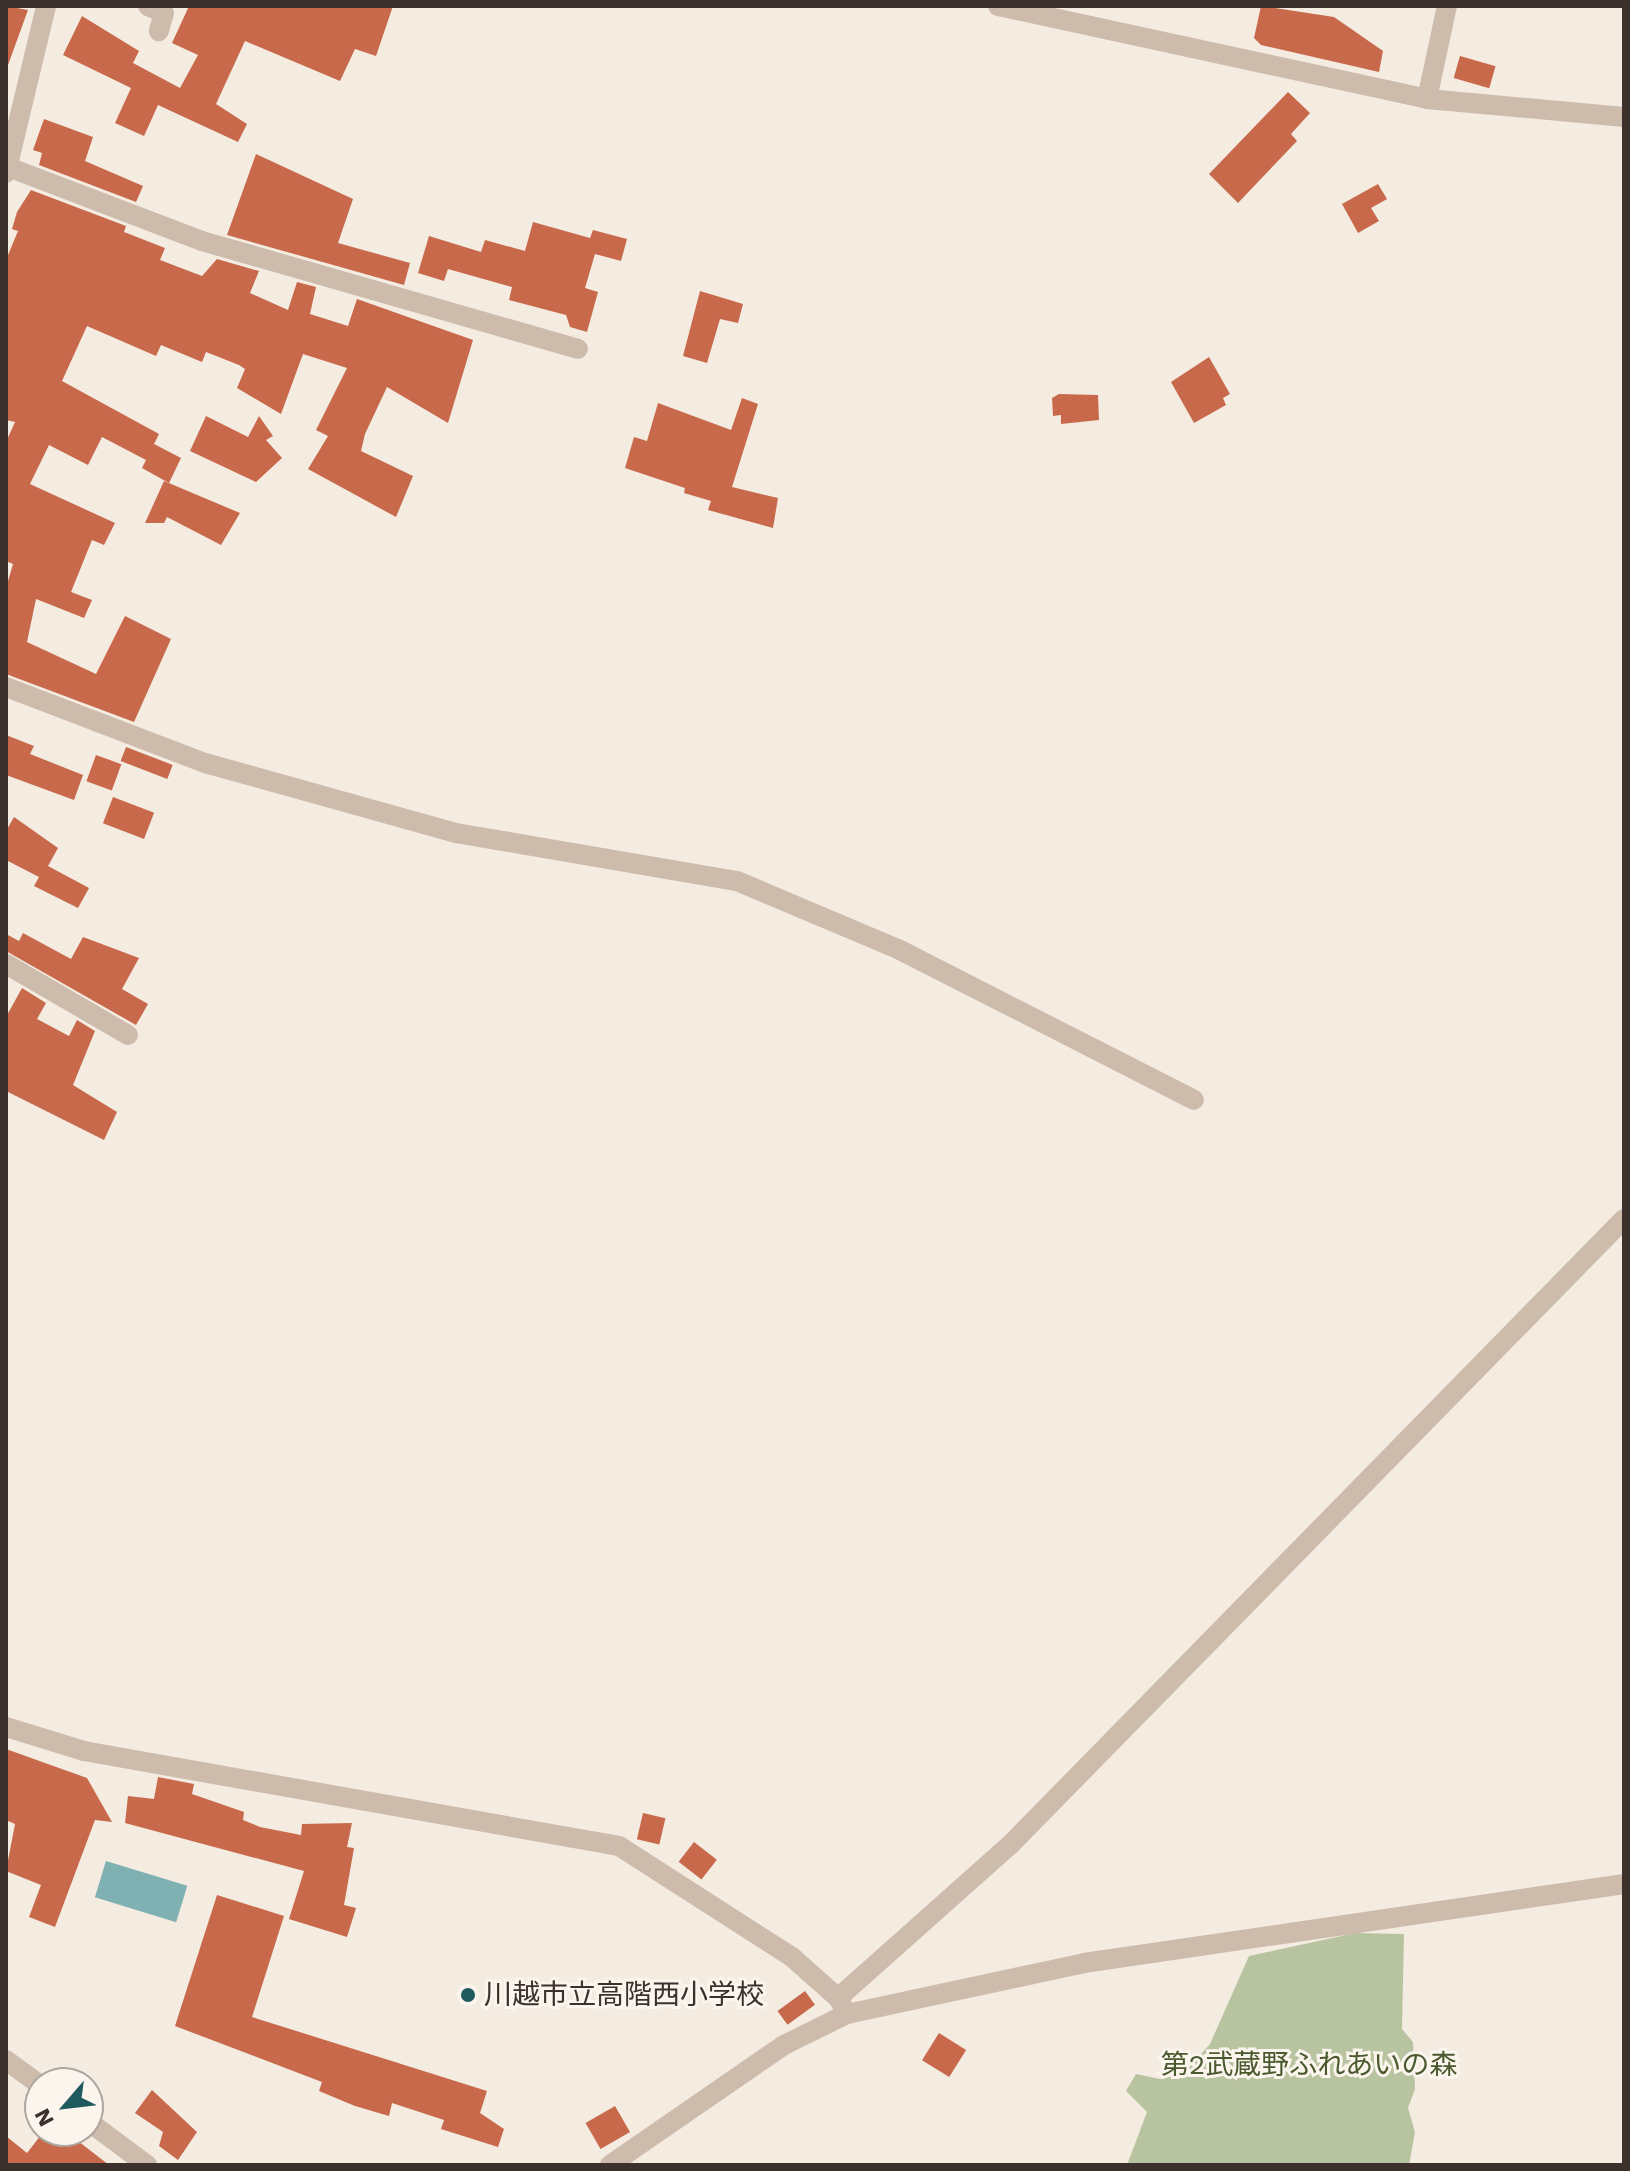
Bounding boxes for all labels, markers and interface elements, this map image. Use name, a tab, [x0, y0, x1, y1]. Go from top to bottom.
place label: 川越市立高階西小学校	[484, 1978, 764, 2012]
marker: 川越市立高階西小学校	[459, 1986, 477, 2004]
park label: 第2武蔵野ふれあいの森	[1161, 2048, 1457, 2082]
north arrow	[24, 2067, 104, 2147]
text: N	[29, 2104, 59, 2131]

